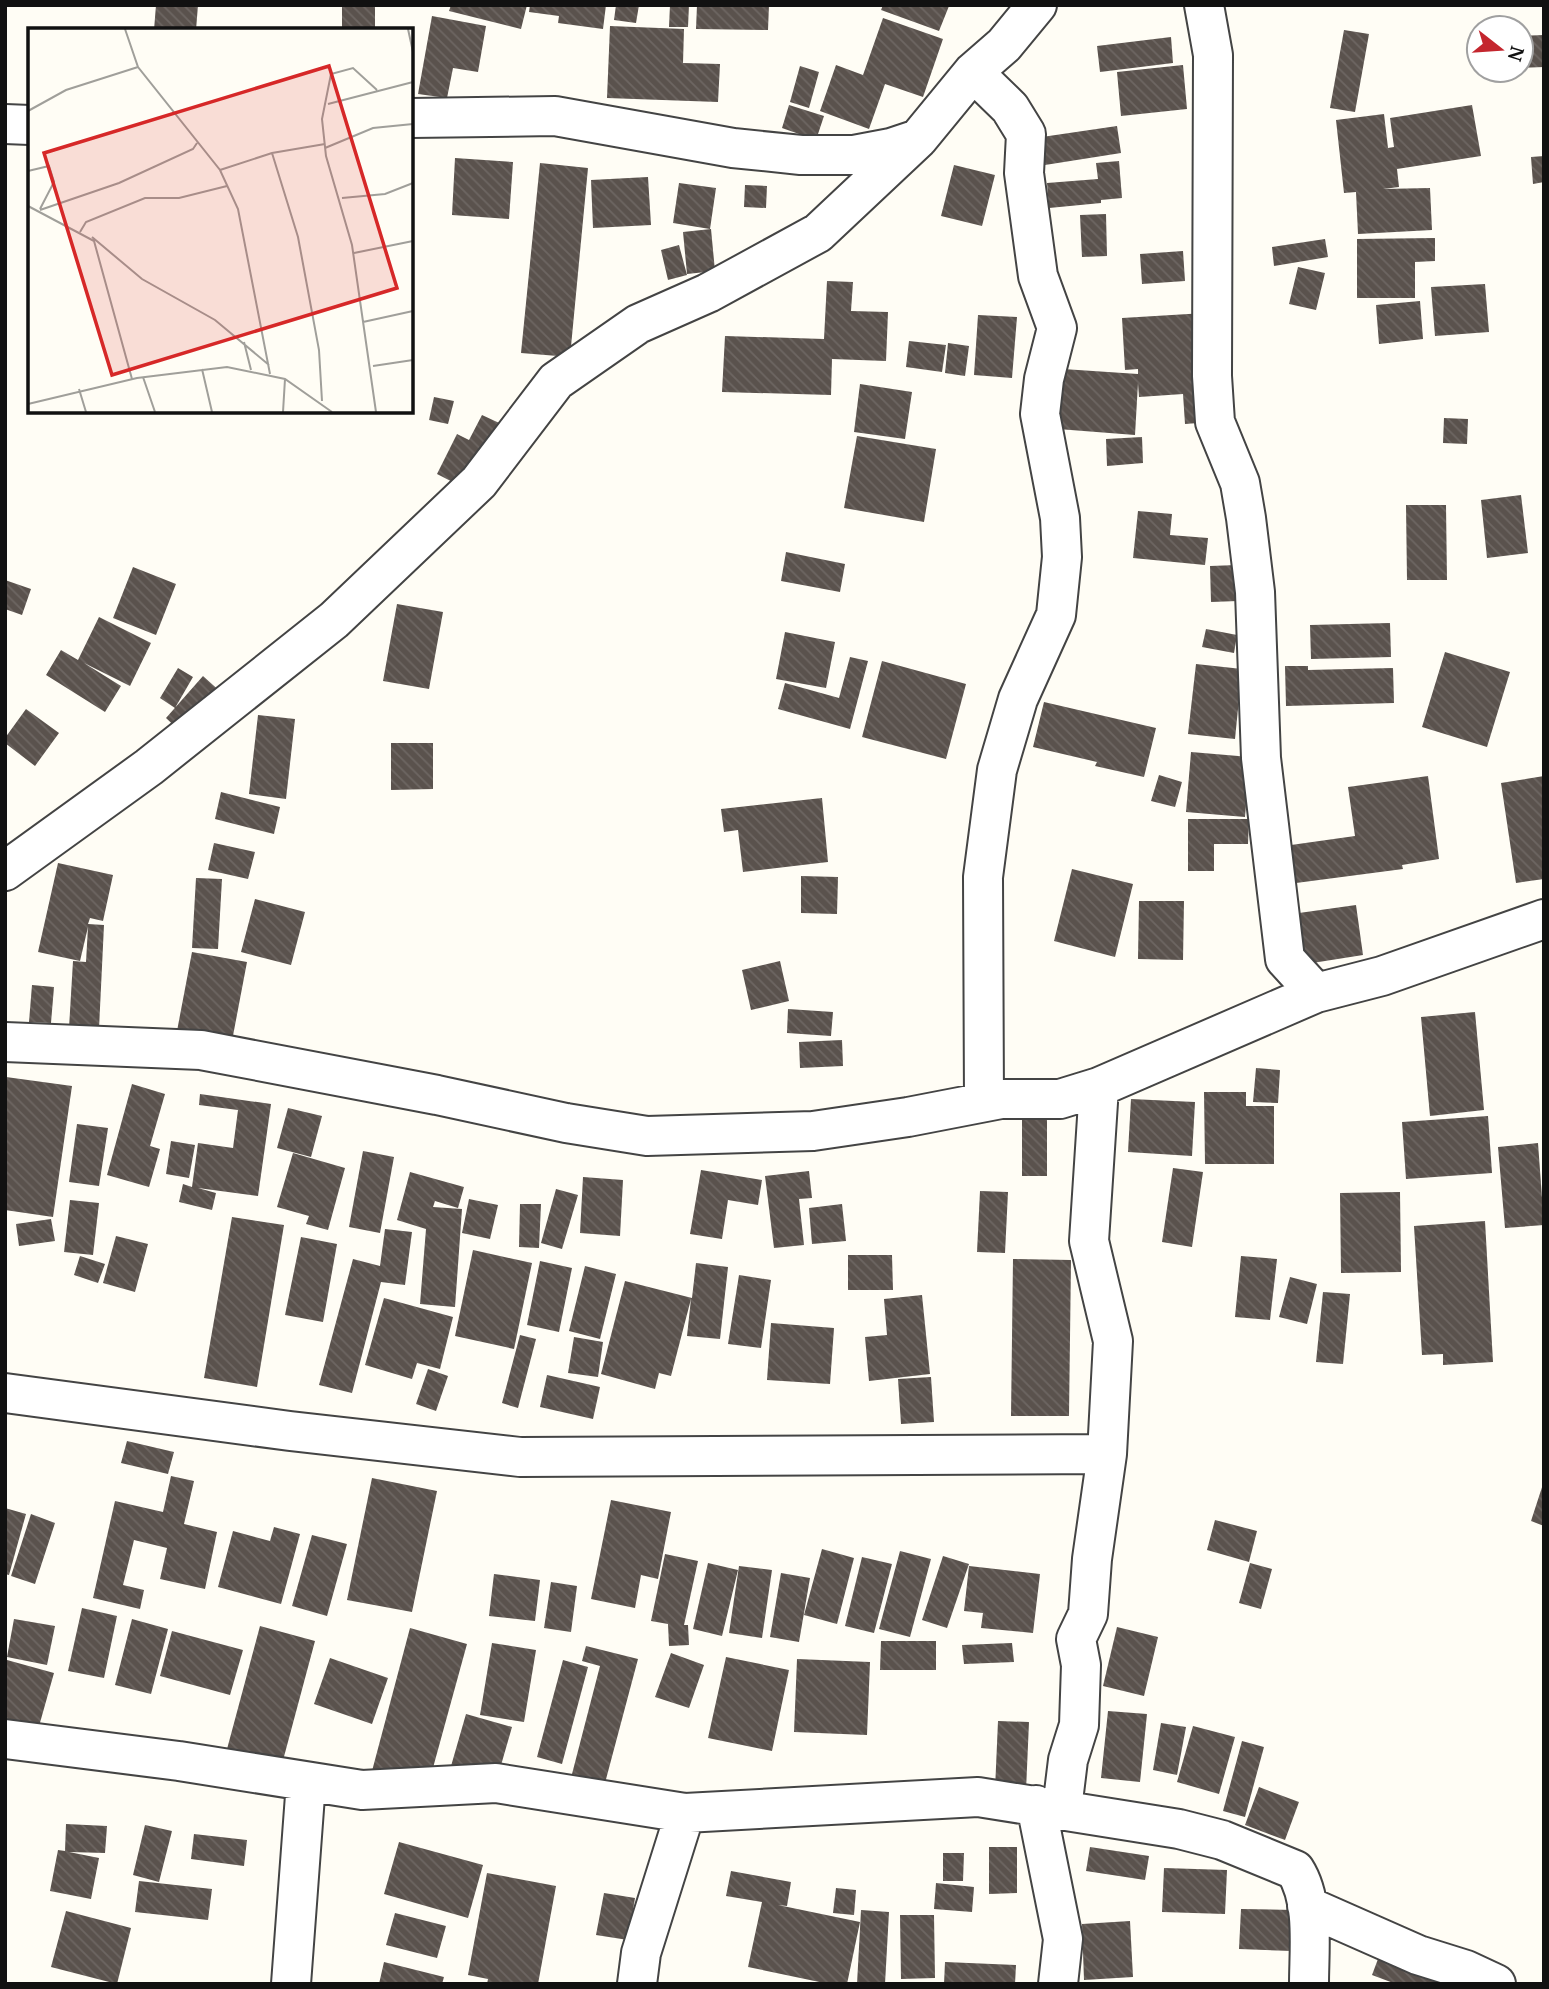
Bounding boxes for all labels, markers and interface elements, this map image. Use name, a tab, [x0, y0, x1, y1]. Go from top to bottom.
north arrow	[1465, 14, 1535, 84]
inset map	[28, 28, 413, 413]
text: N	[1503, 44, 1531, 65]

